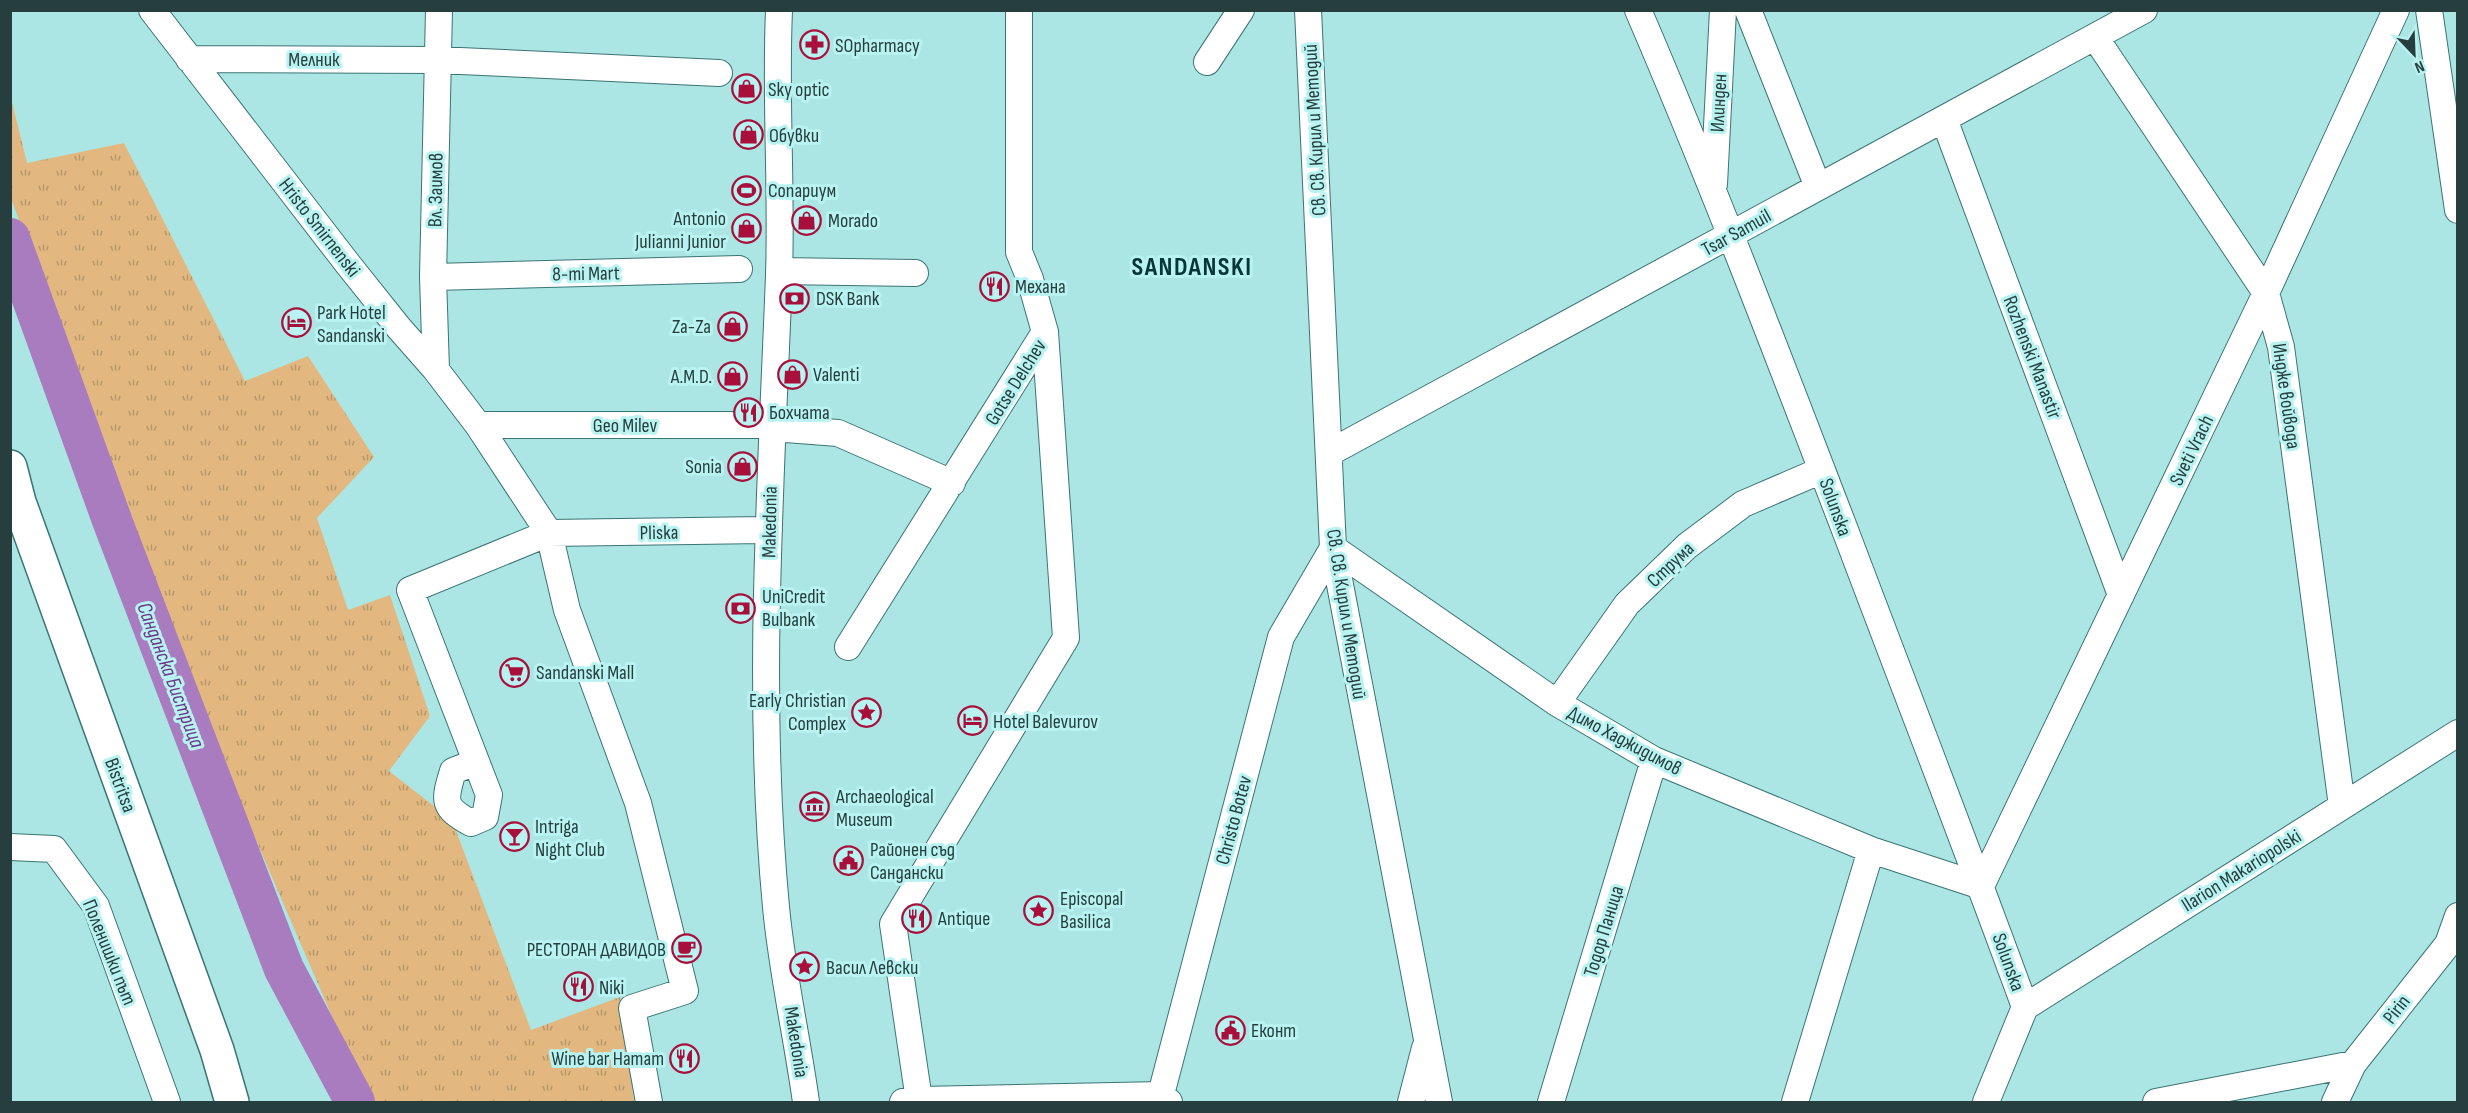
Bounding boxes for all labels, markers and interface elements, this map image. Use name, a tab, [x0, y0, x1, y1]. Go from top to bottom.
north arrow	[2384, 24, 2444, 84]
pharmacy icon: SOpharmacy	[798, 29, 830, 61]
place label: SOpharmacy	[835, 34, 920, 58]
street label: Св. Св. Кирил и Методий	[1299, 44, 1331, 216]
street label: Мелник	[288, 48, 340, 72]
text: N	[2412, 56, 2427, 77]
shop icon: Sky optic	[731, 73, 763, 105]
street label: Илинден	[1705, 73, 1733, 133]
place label: Sky optic	[768, 78, 830, 102]
shop icon: Обувки	[732, 119, 764, 151]
place label: Обувки	[769, 124, 819, 148]
street label: Вл. Заимов	[423, 153, 449, 227]
street label: Hristo Smirnenski	[273, 173, 365, 282]
sports icon: Сопариум	[731, 174, 763, 206]
place label: Сопариум	[768, 179, 836, 203]
shop icon: Morado	[791, 204, 823, 236]
street label: Tsar Samuil	[1698, 204, 1775, 262]
place label: Antonio Julianni Junior	[634, 207, 726, 254]
place label: Morado	[828, 209, 878, 233]
shop icon: Antonio Julianni Junior	[731, 213, 763, 245]
district label: SANDANSKI	[1132, 252, 1253, 283]
street label: 8-mi Mart	[552, 261, 620, 287]
restaurant icon: Механа	[978, 270, 1010, 302]
place label: Механа	[1015, 275, 1066, 299]
bank icon: DSK Bank	[779, 282, 811, 314]
place label: DSK Bank	[816, 287, 880, 311]
street label: Rozhenski Manastir	[1998, 292, 2067, 422]
place label: Park Hotel Sandanski	[317, 301, 386, 348]
hotel icon: Park Hotel Sandanski	[280, 307, 312, 339]
shop icon: Za-Za	[716, 310, 748, 342]
place label: Za-Za	[672, 315, 711, 339]
street label: Gotse Delchev	[980, 335, 1052, 430]
street label: Индже войвода	[2267, 342, 2305, 450]
shop icon: Valenti	[776, 358, 808, 390]
shop icon: A.M.D.	[717, 360, 749, 392]
place label: Valenti	[813, 363, 859, 387]
place label: A.M.D.	[670, 365, 712, 389]
restaurant icon: Бохчата	[732, 396, 764, 428]
place label: Бохчата	[769, 401, 830, 425]
street label: Sveti Vrach	[2165, 411, 2219, 490]
street label: Geo Milev	[593, 414, 658, 438]
shop icon: Sonia	[727, 450, 759, 482]
place label: Sonia	[685, 455, 722, 479]
street label: Solunska	[1814, 475, 1857, 540]
street label: Makedonia	[757, 486, 783, 558]
street label: Pliska	[639, 521, 679, 545]
street label: Св. Св. Кирил и Методий	[1321, 527, 1371, 701]
street label: Струма	[1642, 537, 1699, 593]
place label: UniCredit Bulbank	[762, 585, 825, 632]
bank icon: UniCredit Bulbank	[725, 592, 757, 624]
water label: Санданска Бистрица	[131, 599, 210, 752]
supermarket icon: Sandanski Mall	[499, 656, 531, 688]
place label: Sandanski Mall	[536, 661, 634, 685]
place label: Early Christian Complex	[749, 689, 846, 736]
place icon: Early Christian Complex	[851, 696, 883, 728]
street label: Димо Хаджидимов	[1563, 701, 1686, 781]
hotel icon: Hotel Balevurov	[956, 705, 988, 737]
place label: Hotel Balevurov	[993, 710, 1098, 734]
street label: Bistritsa	[99, 755, 141, 816]
street label: Christo Botev	[1211, 773, 1257, 867]
place label: Archaeological Museum	[835, 785, 934, 832]
museum icon: Archaeological Museum	[799, 791, 831, 823]
place label: Intriga Night Club	[535, 815, 605, 862]
bar icon: Intriga Night Club	[498, 821, 530, 853]
street label: Ilarion Makariopolski	[2177, 825, 2306, 917]
place label: Районен съд Сандански	[870, 838, 955, 885]
public building icon: Районен съд Сандански	[833, 844, 865, 876]
street label: Тодор Паница	[1579, 883, 1629, 980]
place label: Еpiscopal Basilica	[1060, 887, 1123, 934]
place icon: Еpiscopal Basilica	[1023, 894, 1055, 926]
street label: Поленишки път	[77, 896, 141, 1009]
restaurant icon: Antique	[901, 902, 933, 934]
place label: Antique	[937, 907, 990, 931]
street label: Solunska	[1987, 930, 2030, 995]
cafe icon: РЕСТОРАН ДАВИДОВ	[671, 933, 703, 965]
place label: РЕСТОРАН ДАВИДОВ	[527, 938, 666, 962]
place icon: Васил Левски	[789, 951, 821, 983]
place label: Васил Левски	[826, 956, 918, 980]
restaurant icon: Niki	[562, 971, 594, 1003]
place label: Niki	[599, 976, 624, 1000]
street label: Pirin	[2378, 990, 2416, 1029]
street label: Makedonia	[779, 1005, 813, 1079]
public building icon: Еконт	[1214, 1014, 1246, 1046]
place label: Еконт	[1251, 1019, 1296, 1043]
restaurant icon: Wine bar Hamam	[669, 1042, 701, 1074]
place label: Wine bar Hamam	[551, 1047, 664, 1071]

